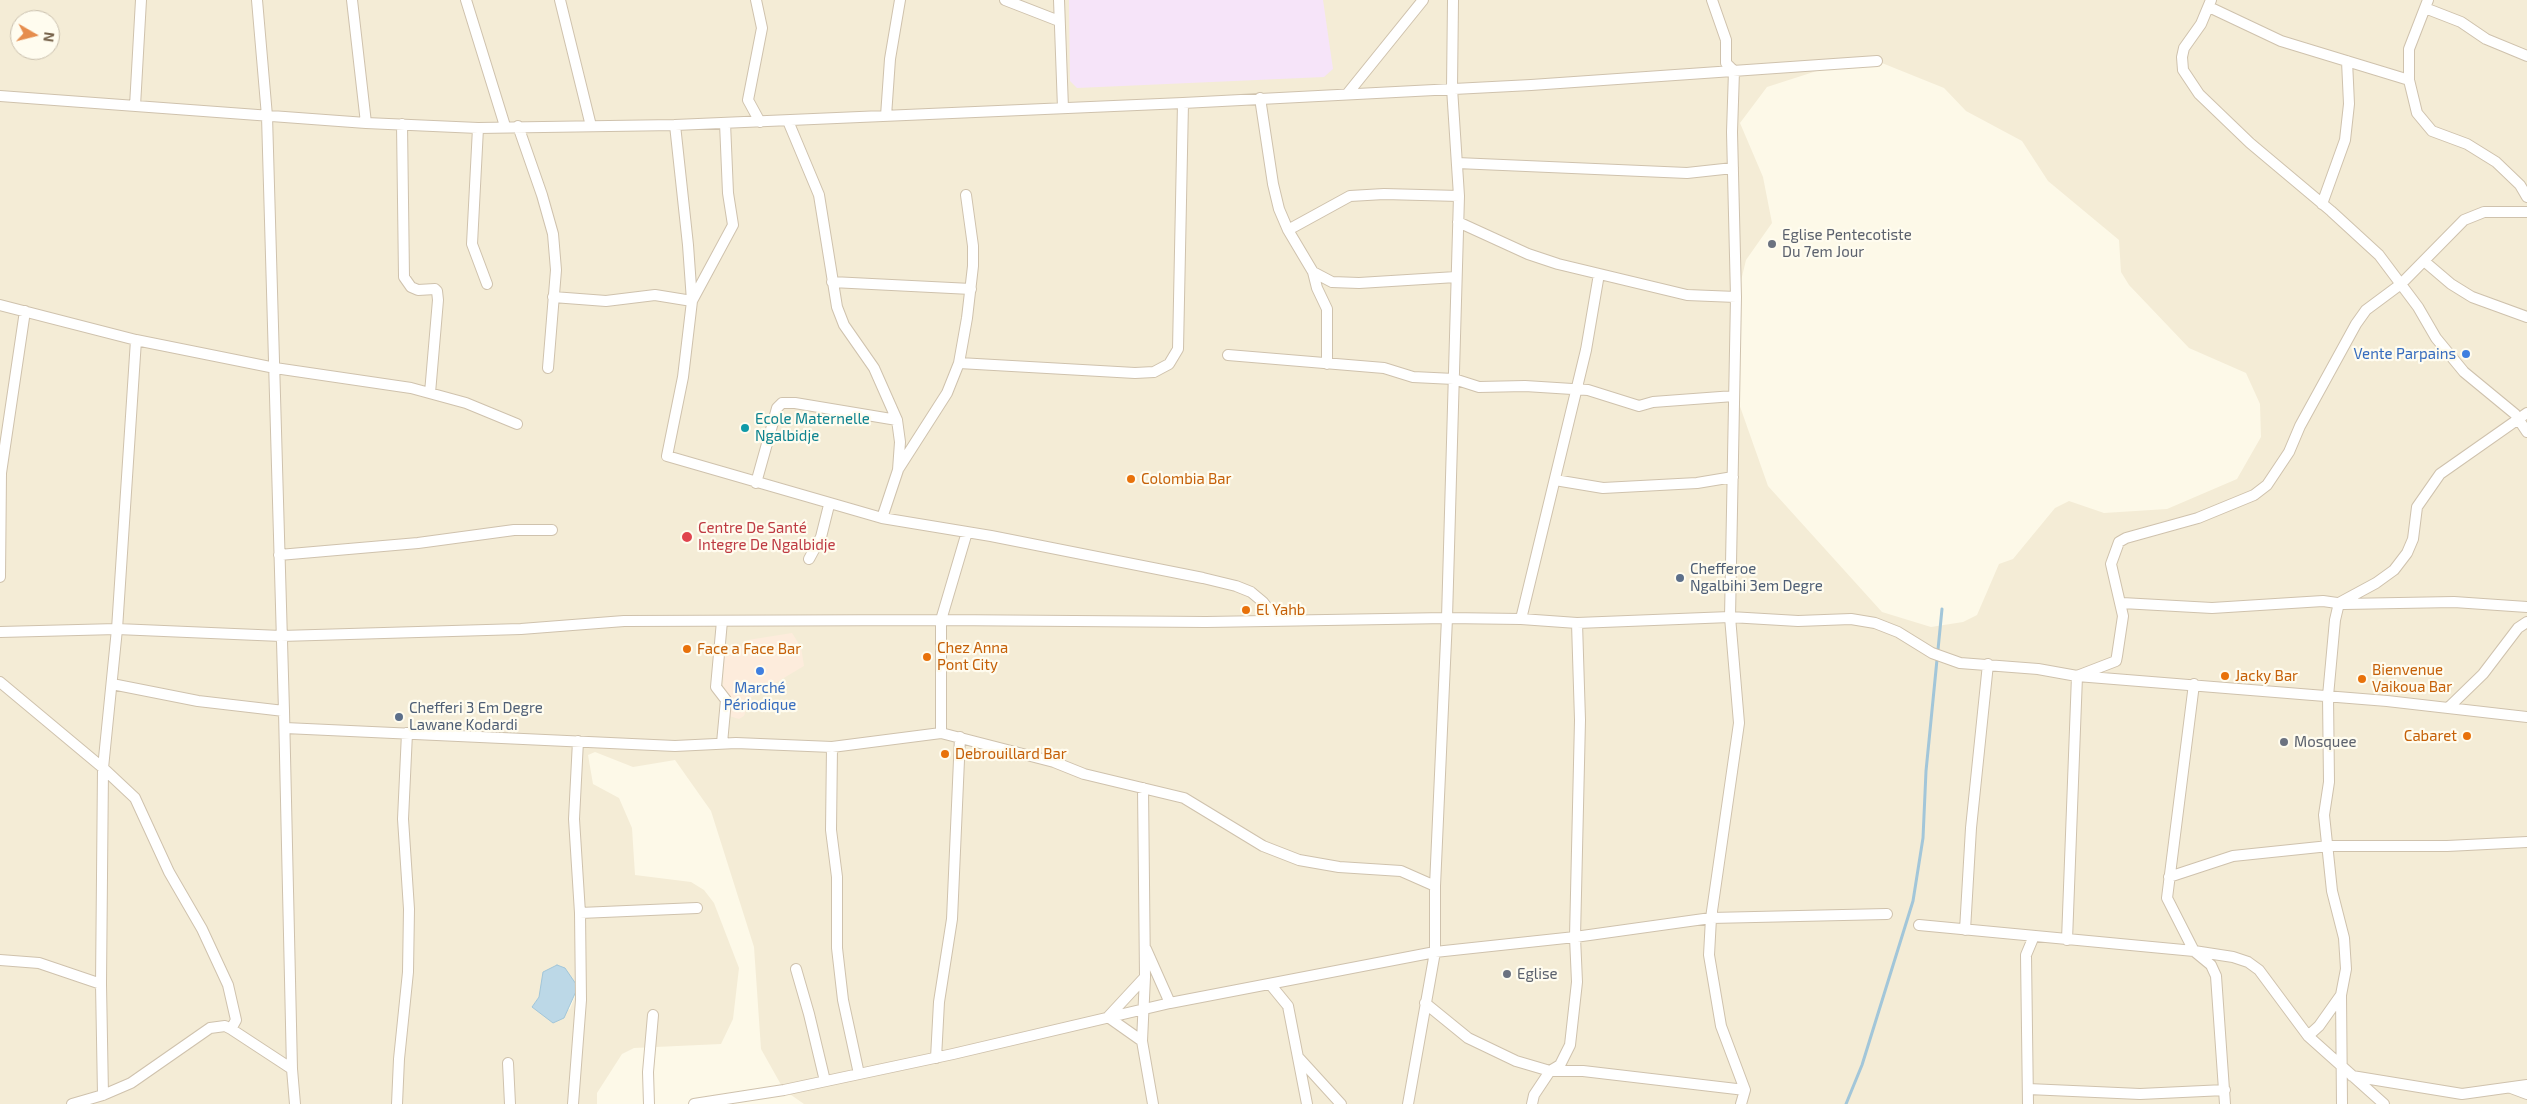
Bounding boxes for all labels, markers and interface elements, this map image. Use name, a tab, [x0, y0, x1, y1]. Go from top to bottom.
north arrow	[10, 10, 60, 60]
text: N	[40, 31, 58, 43]
place label: Eglise Pentecotiste Du 7em Jour	[1782, 226, 1912, 261]
marker: Eglise Pentecotiste Du 7em Jour	[1766, 238, 1778, 250]
place label: Vente Parpains	[2354, 345, 2456, 363]
marker: Vente Parpains	[2460, 348, 2472, 360]
place label: Ecole Maternelle Ngalbidje	[755, 410, 870, 445]
marker: Ecole Maternelle Ngalbidje	[739, 422, 751, 434]
place label: Colombia Bar	[1141, 470, 1232, 488]
marker: Colombia Bar	[1125, 473, 1137, 485]
place label: Centre De Santé Integre De Ngalbidje	[698, 519, 836, 554]
marker: Centre De Santé Integre De Ngalbidje	[680, 530, 694, 544]
place label: Chefferoe Ngalbihi 3em Degre	[1690, 560, 1823, 595]
marker: Chefferoe Ngalbihi 3em Degre	[1674, 572, 1686, 584]
place label: El Yahb	[1256, 601, 1305, 619]
marker: El Yahb	[1240, 604, 1252, 616]
place label: Chez Anna Pont City	[937, 639, 1008, 674]
place label: Face a Face Bar	[697, 640, 801, 658]
marker: Face a Face Bar	[681, 643, 693, 655]
marker: Chez Anna Pont City	[921, 651, 933, 663]
place label: Bienvenue Vaikoua Bar	[2372, 661, 2452, 696]
marker: Marché Périodique	[754, 665, 766, 677]
place label: Jacky Bar	[2235, 667, 2298, 685]
marker: Jacky Bar	[2219, 670, 2231, 682]
marker: Bienvenue Vaikoua Bar	[2356, 673, 2368, 685]
place label: Marché Périodique	[724, 679, 796, 714]
place label: Chefferi 3 Em Degre Lawane Kodardi	[409, 699, 543, 734]
marker: Chefferi 3 Em Degre Lawane Kodardi	[393, 711, 405, 723]
place label: Cabaret	[2404, 727, 2457, 745]
marker: Cabaret	[2461, 730, 2473, 742]
place label: Mosquee	[2294, 733, 2357, 751]
marker: Mosquee	[2278, 736, 2290, 748]
place label: Debrouillard Bar	[955, 745, 1067, 763]
marker: Debrouillard Bar	[939, 748, 951, 760]
place label: Eglise	[1517, 965, 1558, 983]
marker: Eglise	[1501, 968, 1513, 980]

